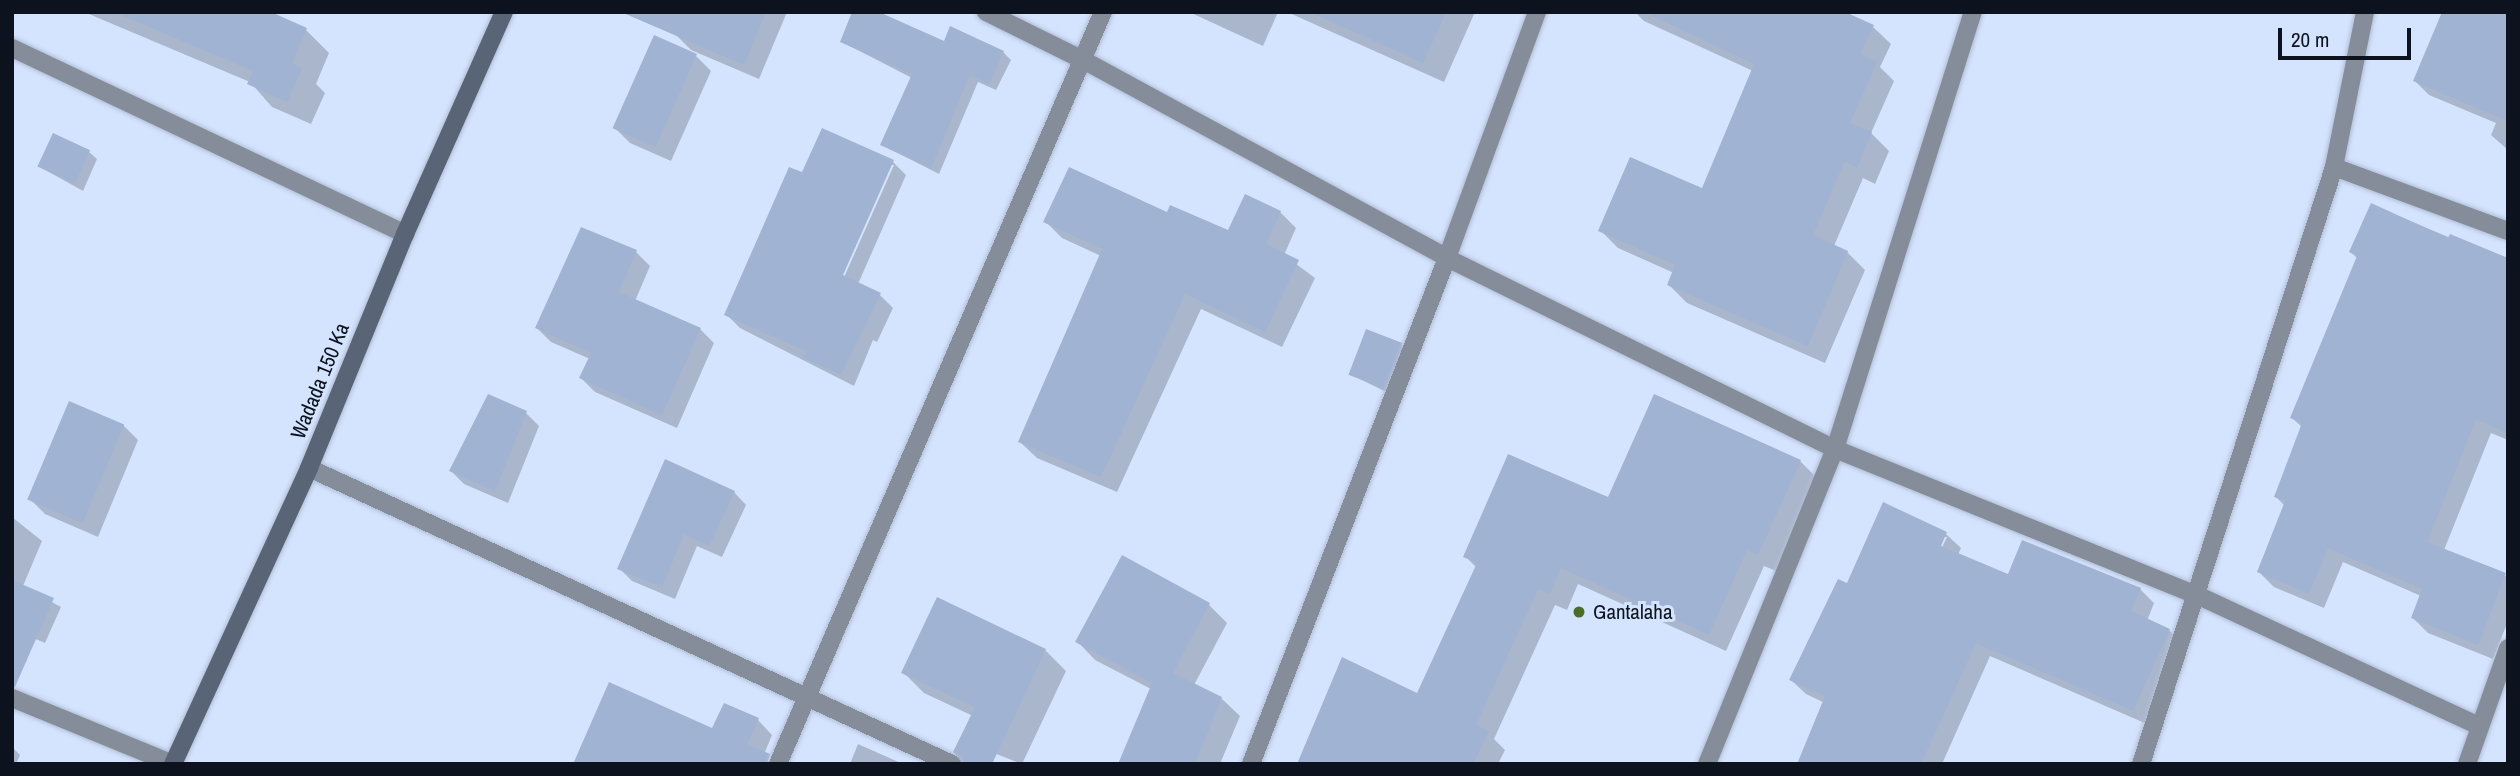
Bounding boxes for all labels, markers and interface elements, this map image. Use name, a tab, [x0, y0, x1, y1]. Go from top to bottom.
scale bar	[2282, 14, 2415, 58]
text: 20 m	[2291, 25, 2329, 54]
street label: Wadada 150 Ka	[285, 319, 355, 443]
place label: Gantalaha	[1593, 599, 1672, 625]
marker: Gantalaha	[1571, 604, 1587, 620]

